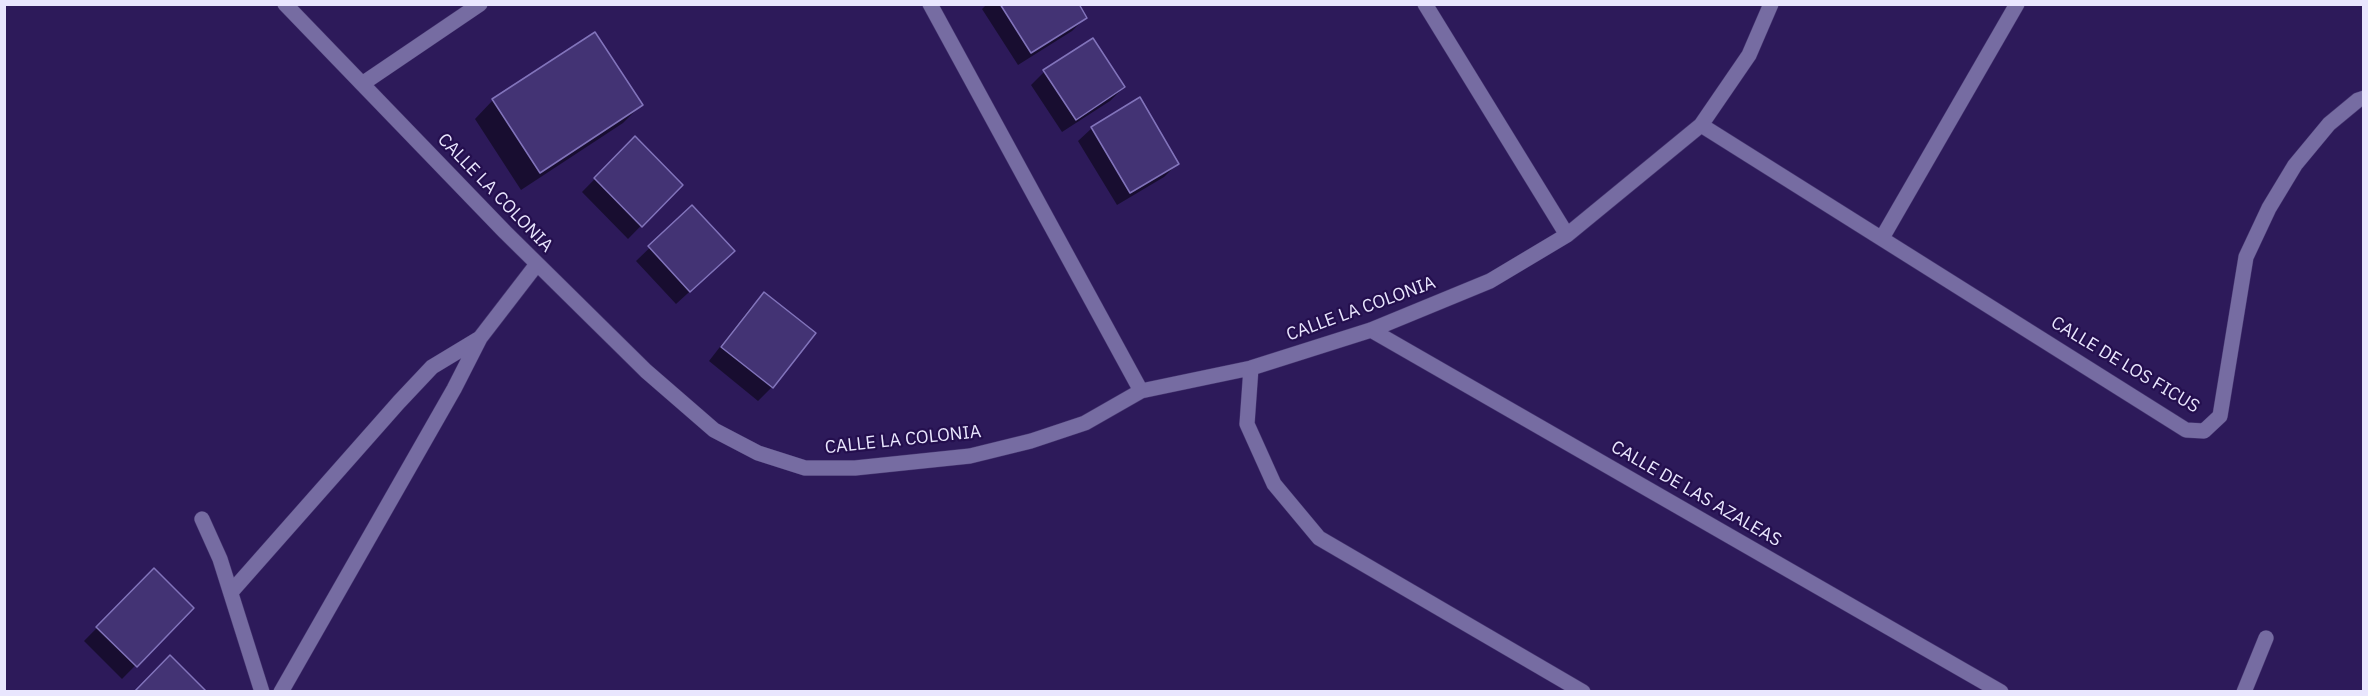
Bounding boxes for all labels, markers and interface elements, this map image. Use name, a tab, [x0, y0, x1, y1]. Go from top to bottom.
street label: CALLE LA COLONIA	[433, 129, 557, 257]
street label: CALLE LA COLONIA	[1284, 272, 1438, 346]
street label: CALLE DE LOS FICUS	[2047, 312, 2203, 418]
street label: CALLE LA COLONIA	[824, 421, 982, 459]
street label: CALLE DE LAS AZALEAS	[1607, 436, 1785, 552]

